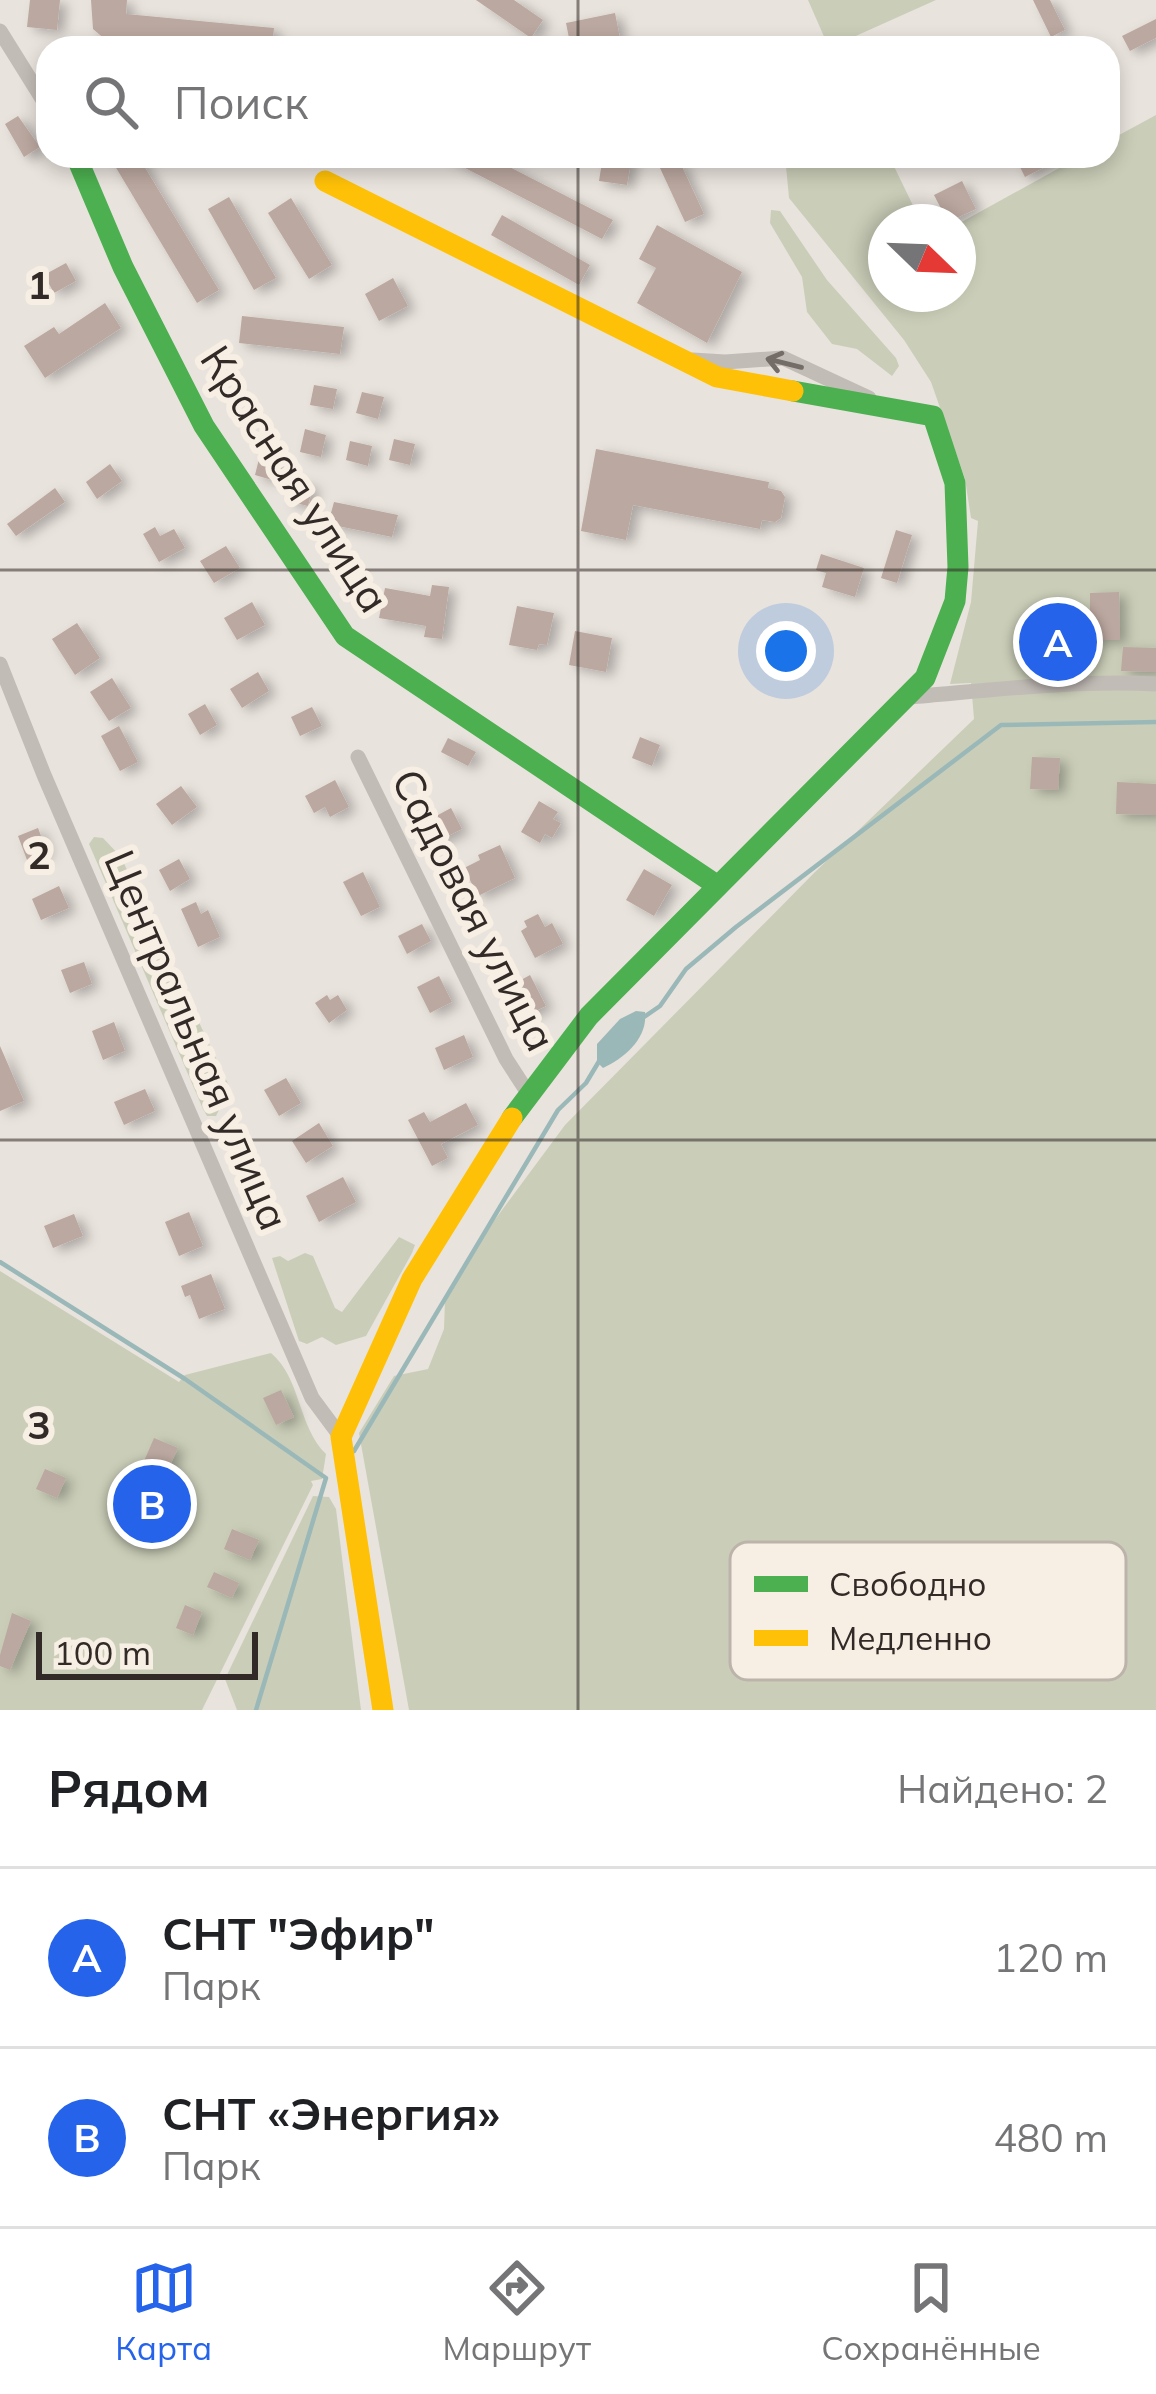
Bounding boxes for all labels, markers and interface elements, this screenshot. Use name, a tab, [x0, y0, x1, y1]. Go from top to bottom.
search box	[36, 36, 1120, 168]
icon: search	[78, 69, 144, 135]
text: Поиск	[174, 74, 308, 130]
north arrow	[868, 204, 976, 312]
text: 1	[27, 260, 51, 309]
street label: Красная улица	[190, 335, 401, 622]
one-way arrow	[766, 351, 804, 373]
pin: A	[1019, 597, 1097, 687]
your location	[756, 621, 816, 681]
street label: Садовая улица	[381, 760, 568, 1060]
text: 2	[27, 830, 51, 879]
street label: Центральная улица	[93, 842, 301, 1238]
text: 3	[27, 1400, 51, 1449]
pin: B	[113, 1459, 191, 1549]
legend	[730, 1542, 1126, 1680]
text: Свободно	[829, 1563, 987, 1604]
text: Медленно	[829, 1617, 992, 1658]
scale bar	[36, 1626, 258, 1679]
text: 100 m	[54, 1632, 151, 1673]
text: Рядом	[48, 1756, 210, 1820]
text: Найдено: 2	[897, 1764, 1108, 1813]
text: СНТ "Эфир"	[162, 1905, 434, 1961]
text: A	[72, 1933, 102, 1982]
text: 120 m	[993, 1933, 1108, 1982]
text: Парк	[162, 1961, 260, 2010]
text: СНТ «Энергия»	[162, 2085, 500, 2141]
text: B	[74, 2113, 100, 2162]
text: 480 m	[993, 2113, 1108, 2162]
text: Парк	[162, 2141, 260, 2190]
tab: Карта	[115, 2255, 212, 2368]
tab: Маршрут	[443, 2255, 591, 2368]
tab: Сохранённые	[821, 2255, 1041, 2368]

